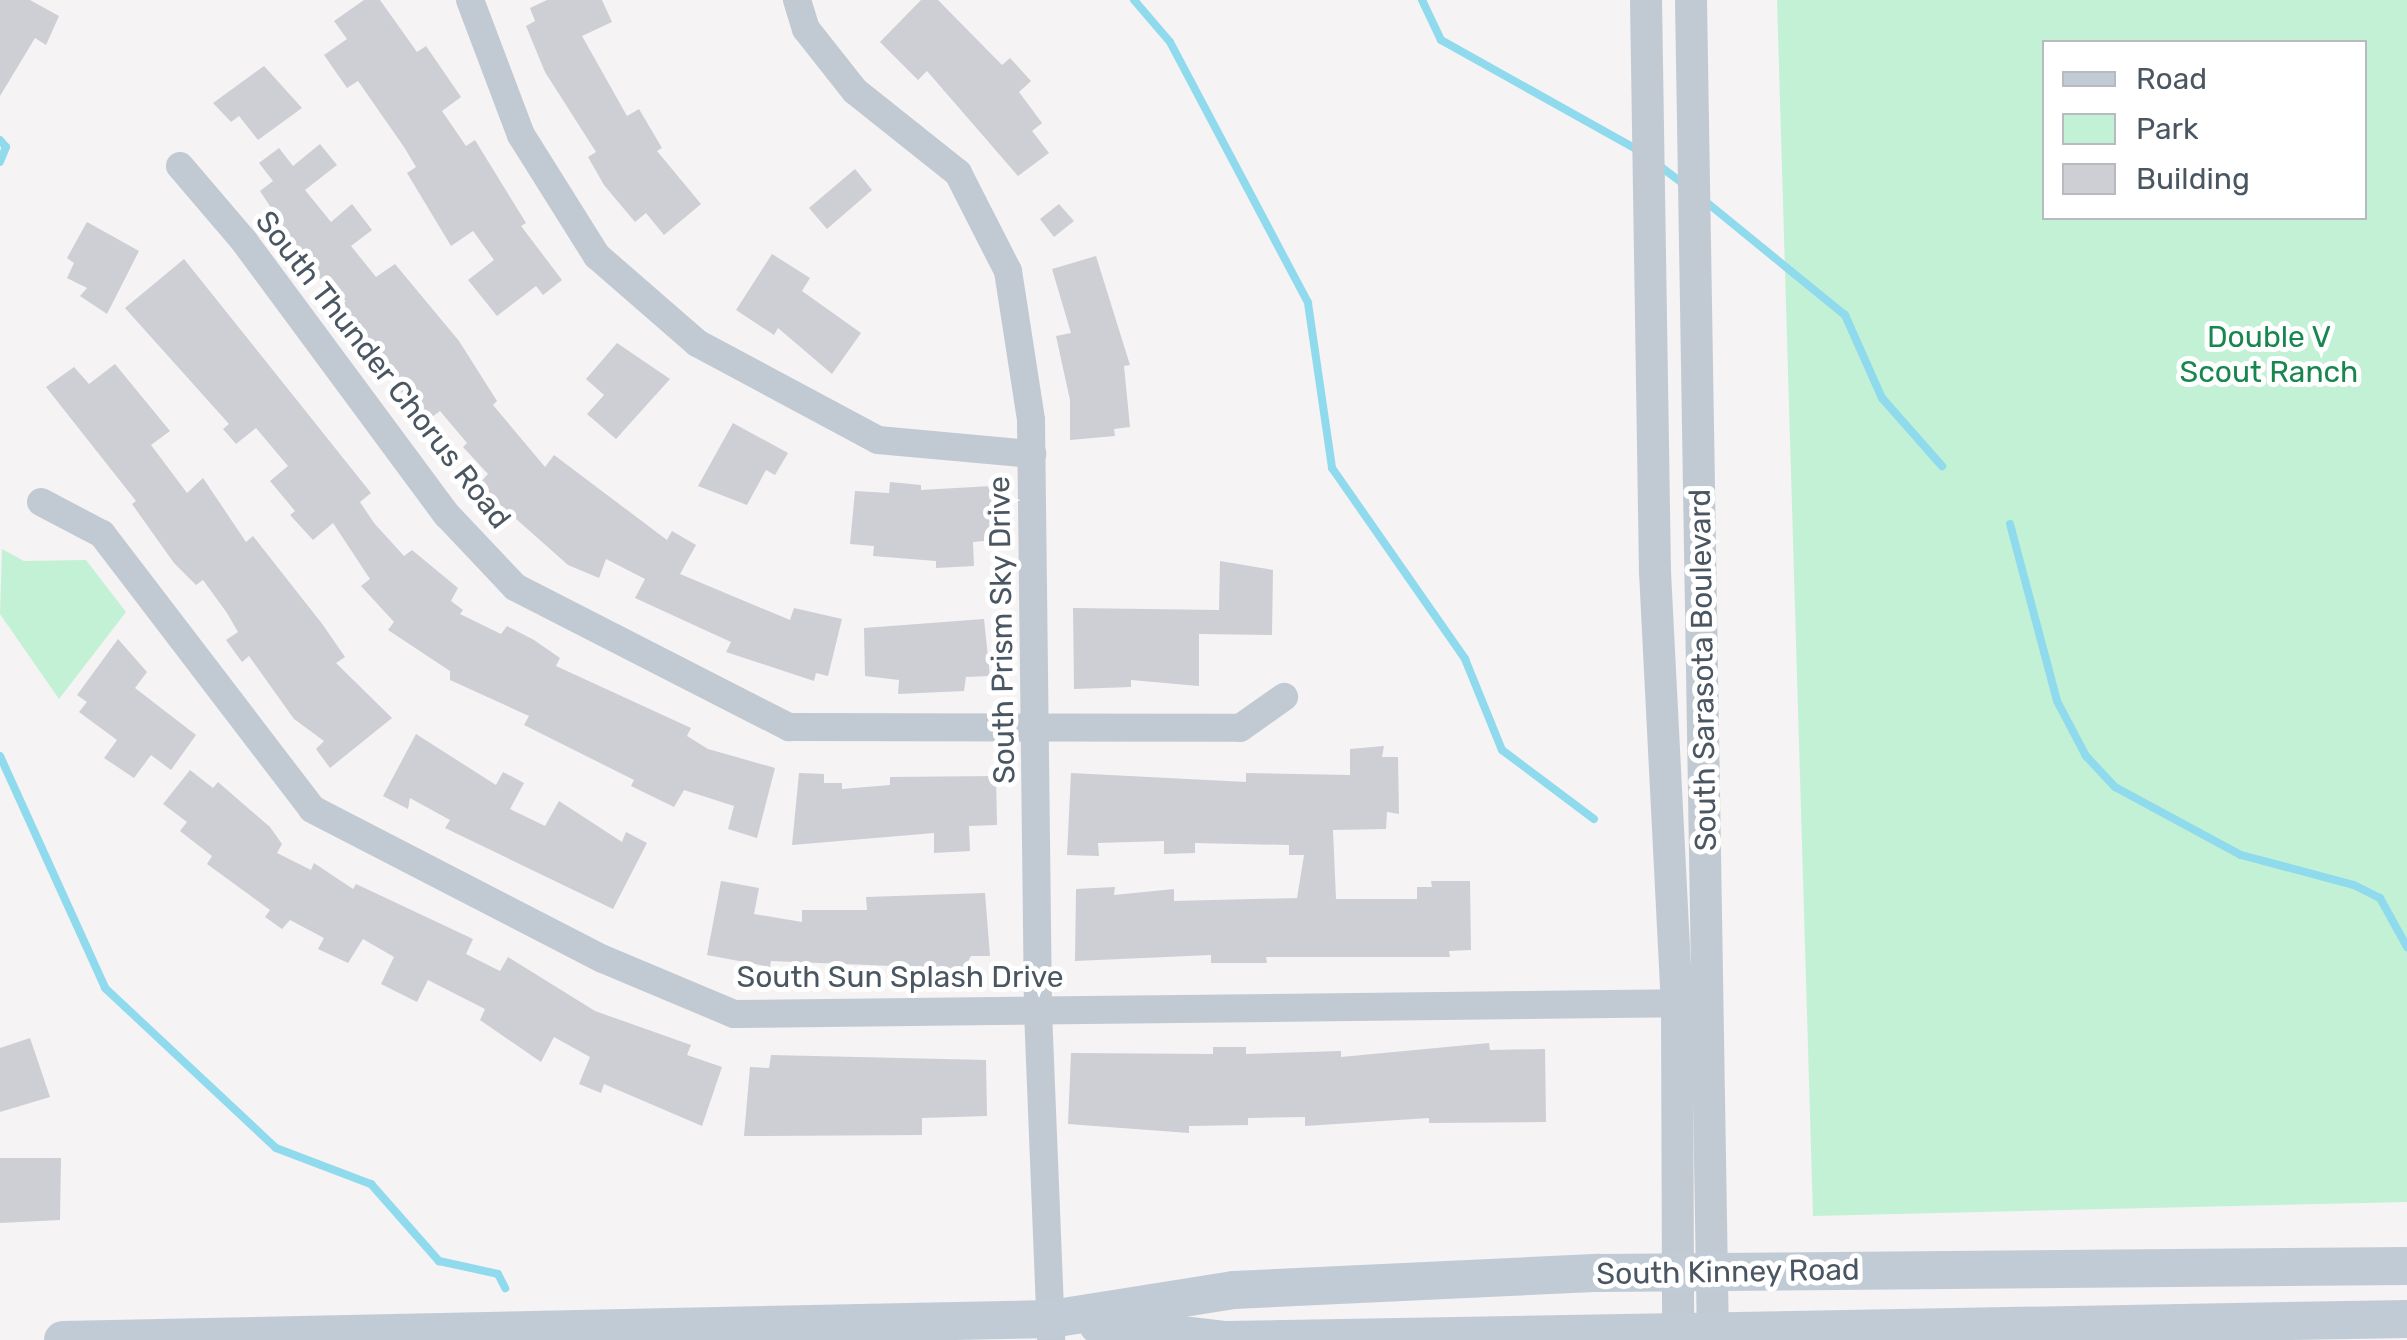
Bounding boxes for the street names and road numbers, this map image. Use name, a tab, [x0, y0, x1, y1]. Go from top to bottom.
street label: South Thunder Chorus Road	[247, 203, 519, 537]
street label: South Prism Sky Drive	[981, 475, 1023, 785]
street label: South Sarasota Boulevard	[1682, 488, 1724, 852]
street label: South Sun Splash Drive	[736, 959, 1064, 995]
street label: South Kinney Road	[1596, 1252, 1860, 1292]

